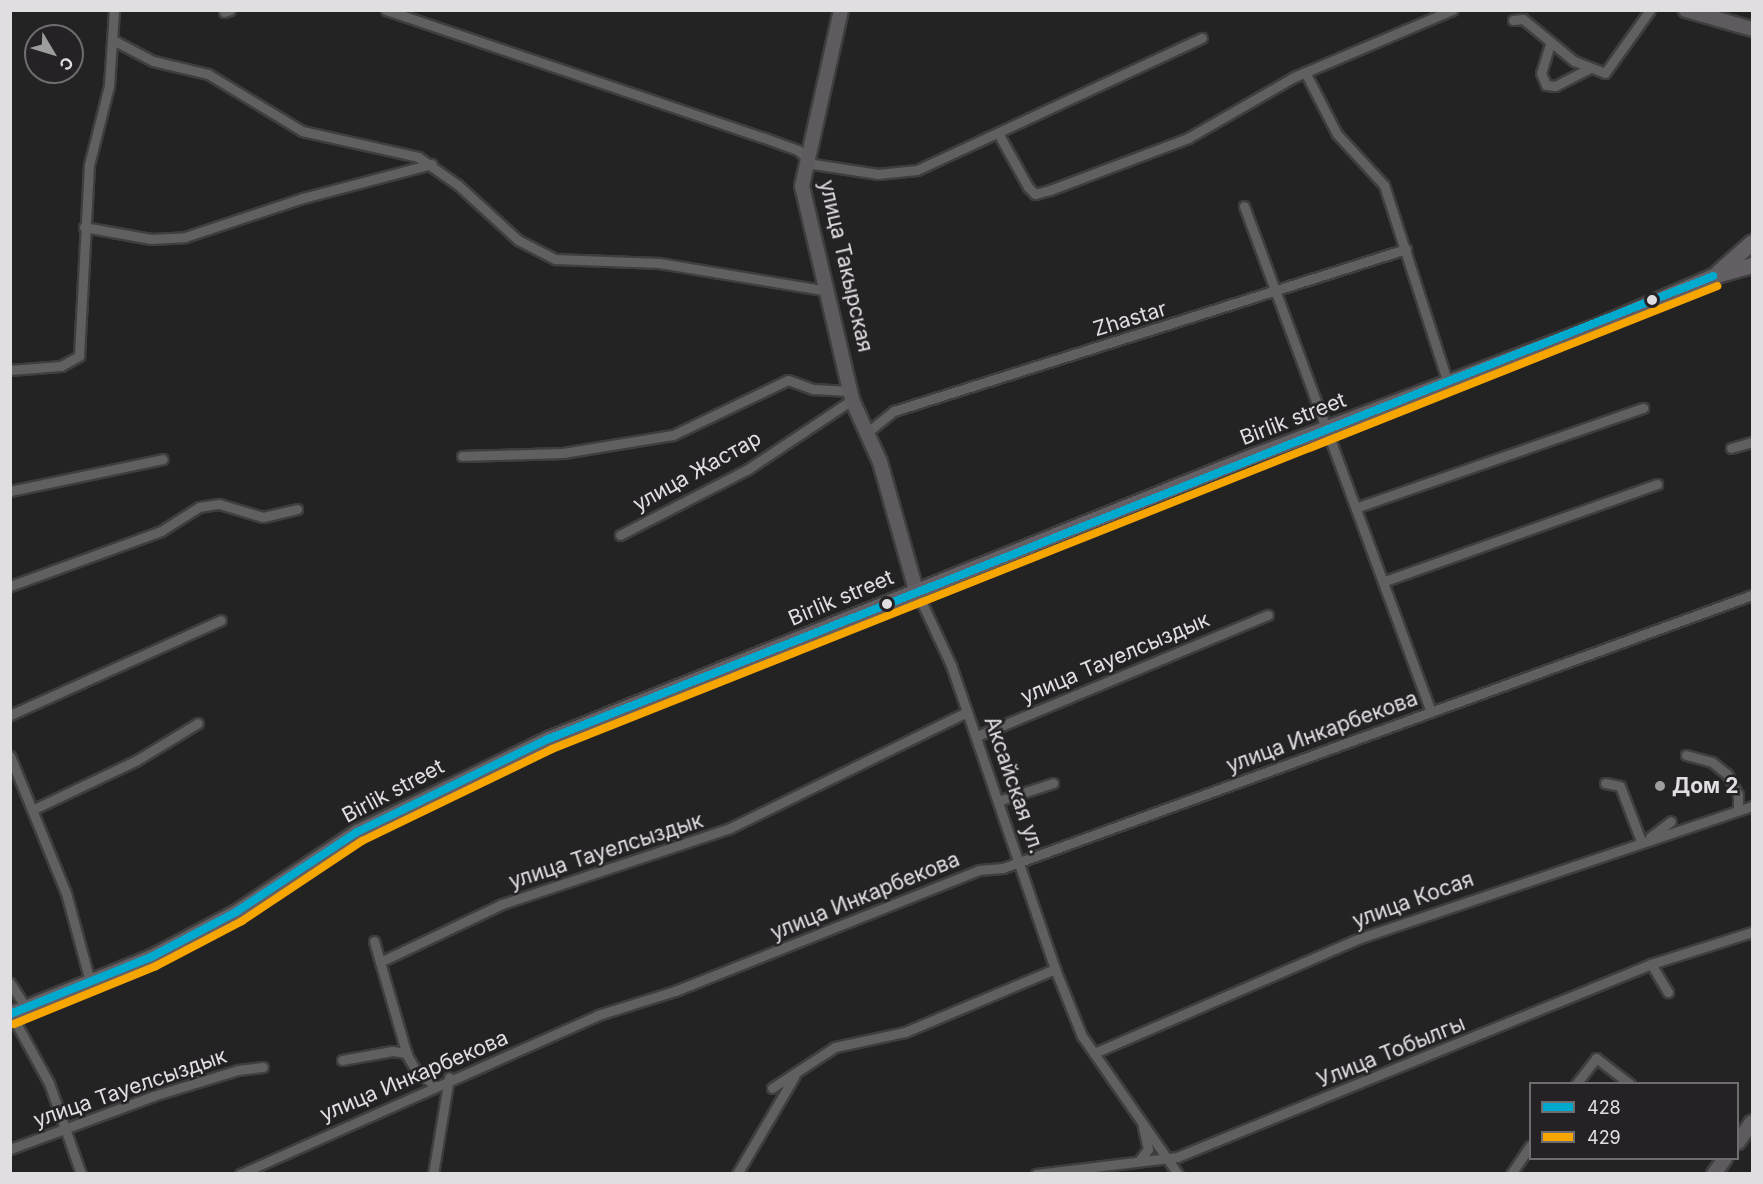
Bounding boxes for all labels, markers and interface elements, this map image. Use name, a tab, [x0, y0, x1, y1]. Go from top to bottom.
north arrow	[24, 24, 84, 84]
text: С	[55, 53, 78, 75]
street label: улица Такырская	[814, 177, 878, 355]
unlabelled marker	[1646, 294, 1658, 306]
street label: Zhastar	[1090, 296, 1170, 342]
street label: Birlik street	[1236, 387, 1350, 451]
street label: улица Жастар	[628, 425, 766, 517]
street label: Birlik street	[785, 565, 897, 631]
unlabelled marker	[881, 598, 893, 610]
street label: улица Тауелсыздык	[1017, 607, 1213, 709]
street label: улица Инкарбекова	[1223, 686, 1421, 778]
street label: Аксайская ул.	[979, 713, 1049, 857]
street label: Birlik street	[338, 754, 448, 828]
place label: Дом 2	[1672, 773, 1738, 799]
marker: Дом 2	[1653, 779, 1667, 793]
street label: улица Тауелсыздык	[506, 808, 706, 894]
street label: улица Инкарбекова	[767, 847, 963, 945]
street label: улица Косая	[1349, 866, 1477, 934]
street label: Улица Тобылгы	[1313, 1011, 1469, 1093]
street label: улица Инкарбекова	[316, 1025, 512, 1127]
street label: улица Тауелсыздык	[30, 1043, 230, 1133]
legend	[1529, 1082, 1739, 1160]
text: 428	[1587, 1097, 1621, 1118]
text: 429	[1587, 1127, 1621, 1148]

